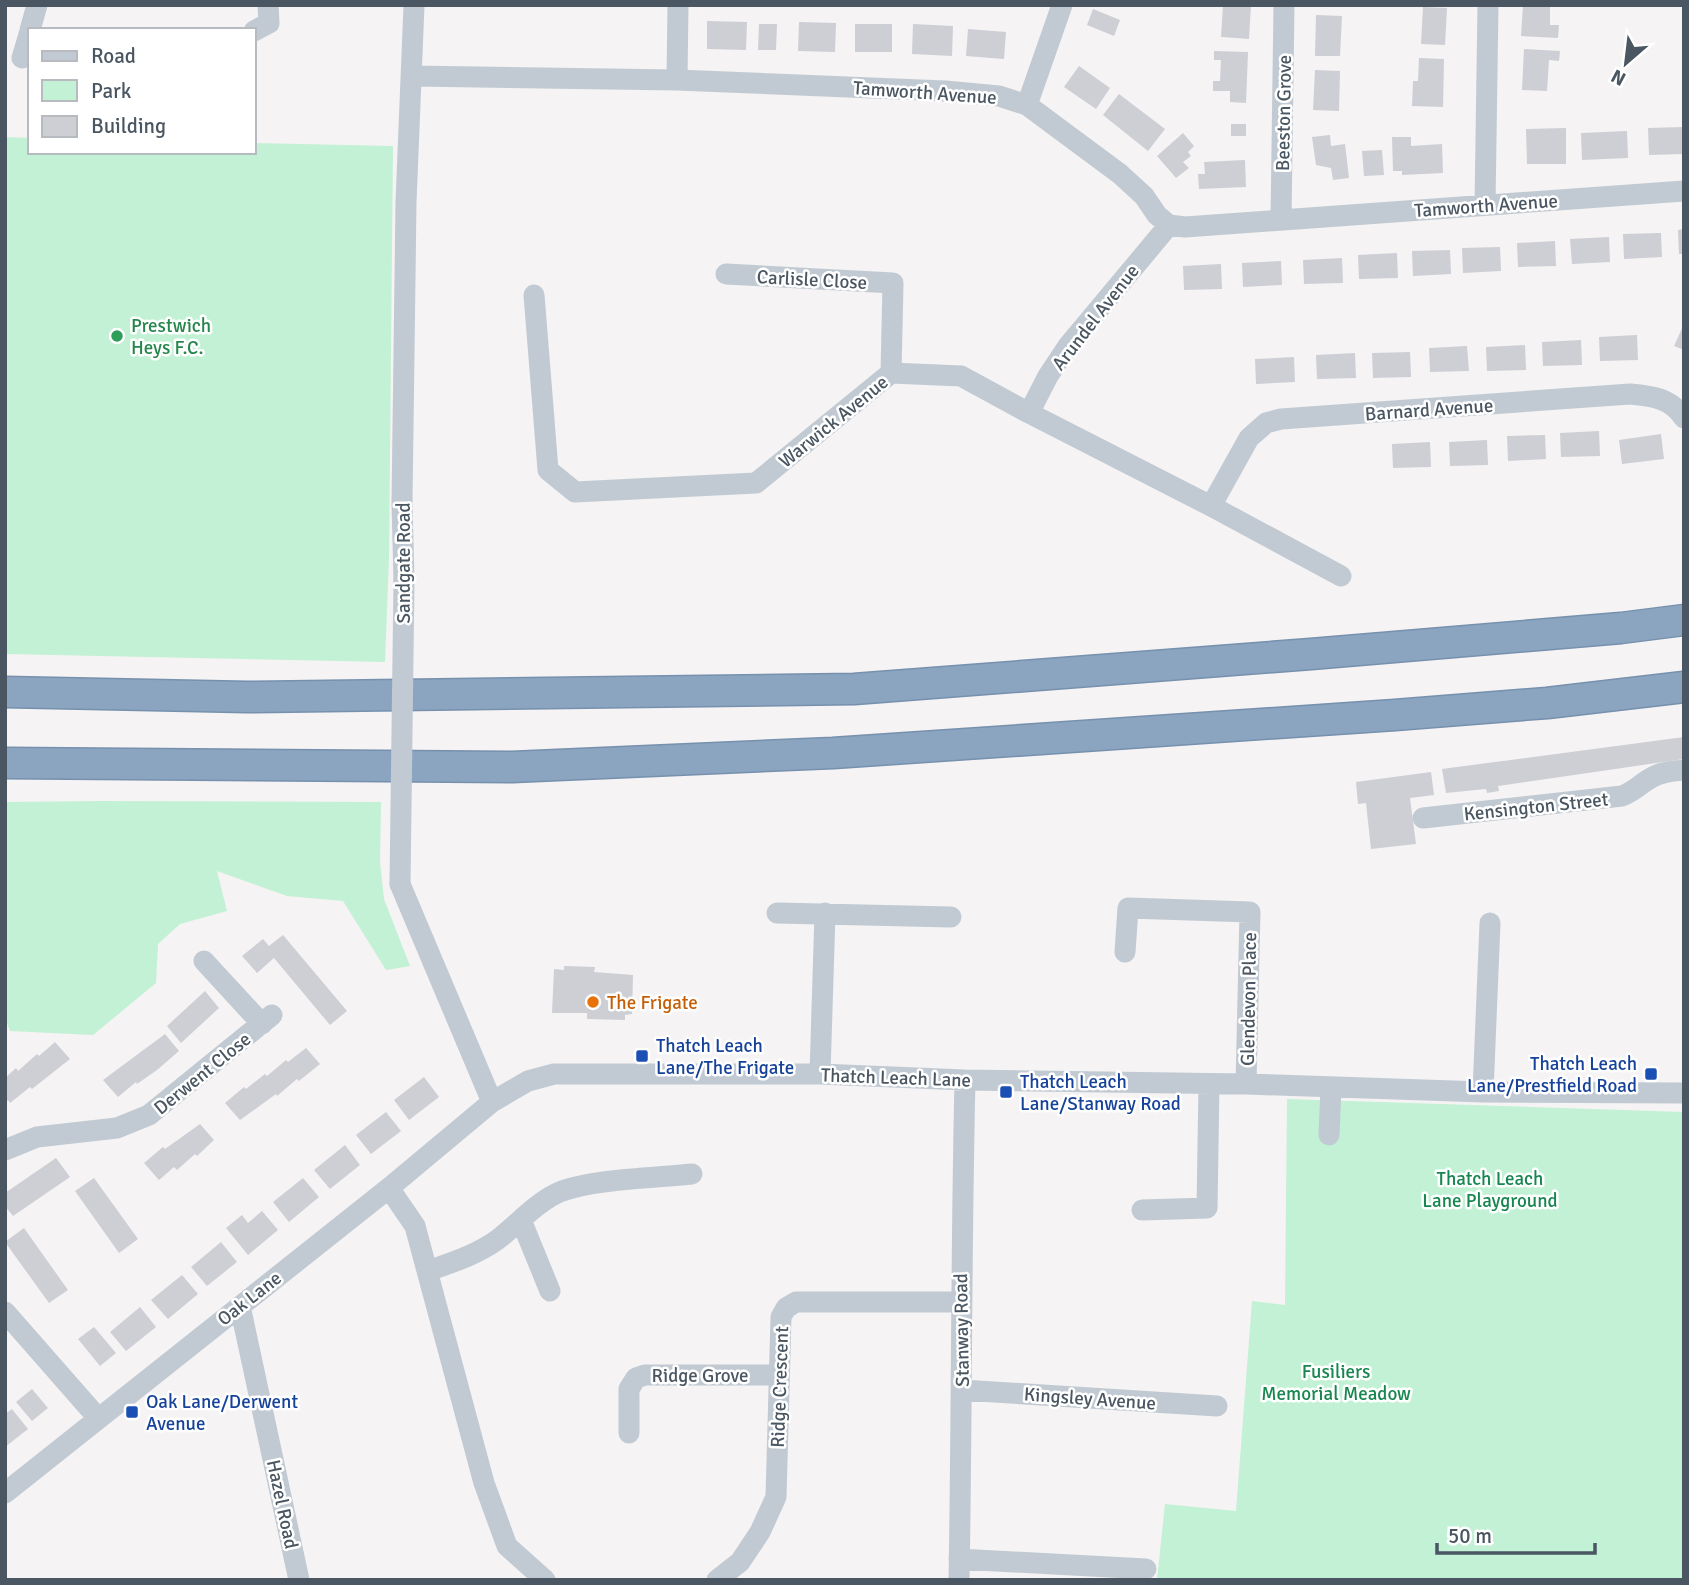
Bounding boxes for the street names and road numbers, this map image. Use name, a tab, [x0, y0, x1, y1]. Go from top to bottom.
street label: Beeston Grove	[1271, 55, 1297, 171]
street label: Tamworth Avenue	[852, 76, 997, 110]
street label: Tamworth Avenue	[1414, 189, 1559, 223]
street label: Arundel Avenue	[1047, 260, 1145, 375]
street label: Carlisle Close	[756, 265, 868, 295]
street label: Warwick Avenue	[774, 370, 893, 473]
street label: Barnard Avenue	[1364, 394, 1494, 426]
street label: Sandgate Road	[392, 503, 416, 623]
street label: Kensington Street	[1463, 787, 1610, 827]
street label: Glendevon Place	[1236, 932, 1262, 1066]
street label: Derwent Close	[149, 1027, 256, 1120]
street label: Thatch Leach Lane	[820, 1063, 971, 1093]
street label: Oak Lane	[213, 1266, 286, 1331]
street label: Stanway Road	[949, 1273, 975, 1387]
street label: Ridge Crescent	[766, 1325, 794, 1448]
street label: Ridge Grove	[652, 1364, 748, 1388]
street label: Kingsley Avenue	[1023, 1382, 1157, 1416]
street label: Hazel Road	[261, 1457, 303, 1551]

